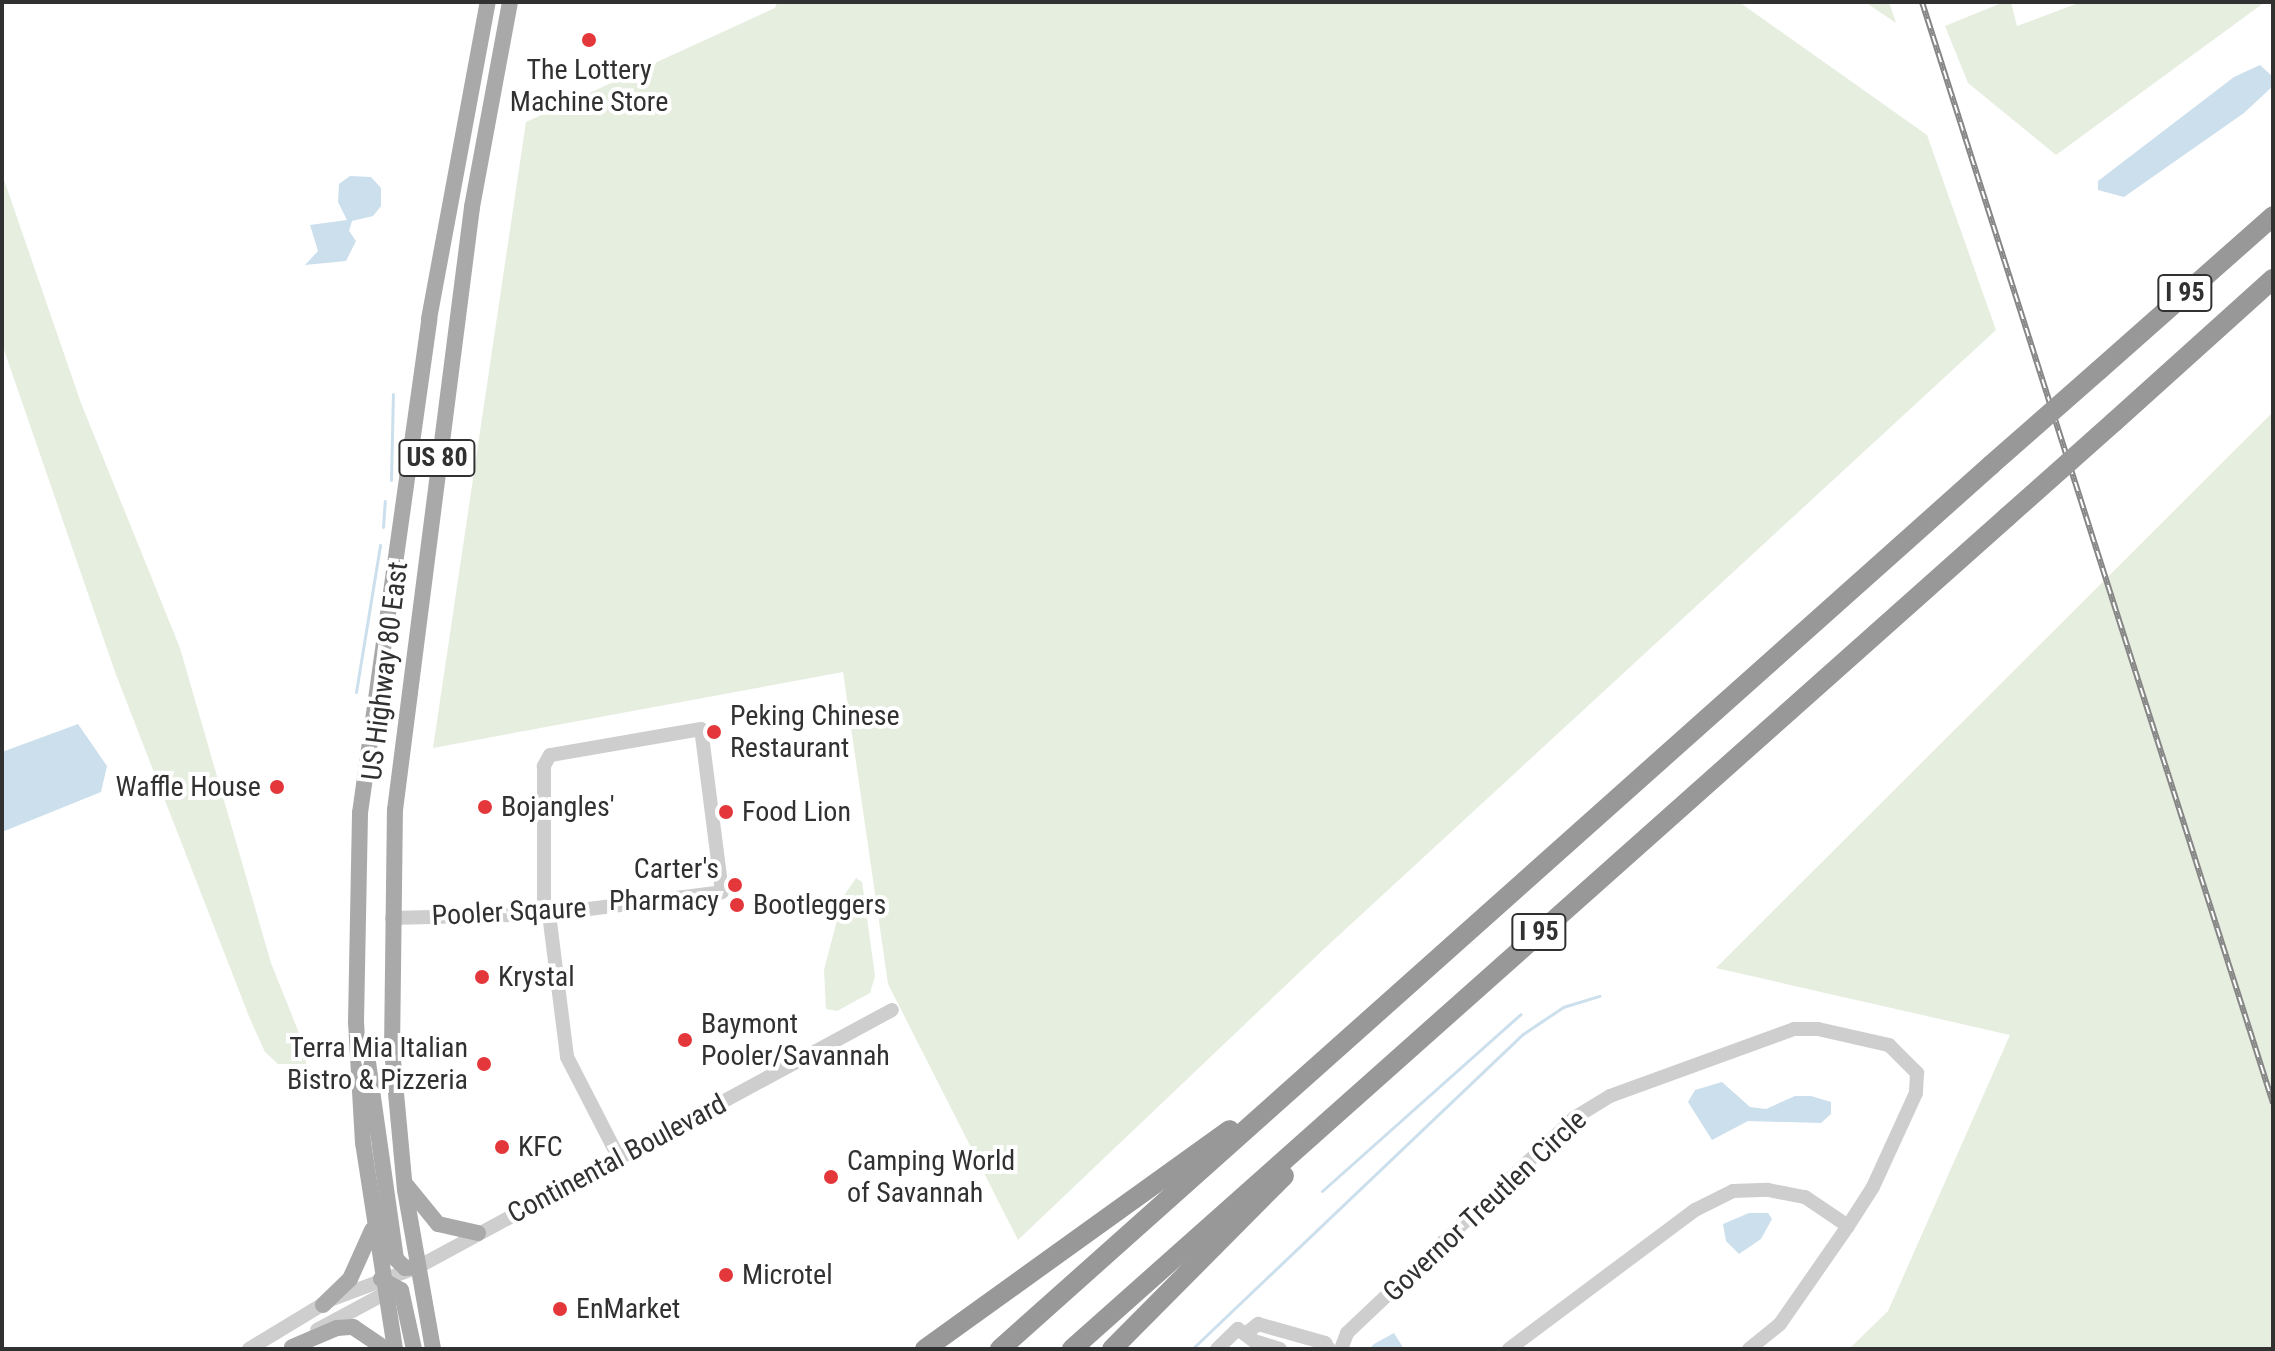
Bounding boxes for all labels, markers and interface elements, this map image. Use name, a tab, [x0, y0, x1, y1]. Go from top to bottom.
marker: The Lottery Machine Store	[580, 31, 598, 49]
place label: The Lottery Machine Store	[510, 53, 668, 119]
road number: I 95	[2157, 271, 2213, 315]
road number: US 80	[397, 436, 477, 480]
street label: US Highway 80 East	[355, 560, 415, 782]
place label: Peking Chinese Restaurant	[730, 699, 900, 765]
marker: Peking Chinese Restaurant	[705, 723, 723, 741]
place label: Waffle House	[115, 770, 261, 804]
marker: Waffle House	[268, 778, 286, 796]
place label: Bojangles'	[501, 790, 615, 824]
place label: Food Lion	[742, 795, 851, 829]
marker: Bojangles'	[476, 798, 494, 816]
marker: Food Lion	[717, 803, 735, 821]
place label: Carter's Pharmacy	[609, 852, 719, 918]
marker: Carter's Pharmacy	[726, 876, 744, 894]
place label: Bootleggers	[753, 888, 886, 922]
street label: Pooler Sqaure	[431, 891, 587, 933]
marker: Bootleggers	[728, 896, 746, 914]
road number: I 95	[1511, 910, 1567, 954]
place label: Krystal	[498, 960, 575, 994]
marker: Krystal	[473, 968, 491, 986]
place label: Baymont Pooler/Savannah	[701, 1007, 890, 1073]
place label: Terra Mia Italian Bistro & Pizzeria	[287, 1031, 468, 1097]
marker: Baymont Pooler/Savannah	[676, 1031, 694, 1049]
marker: Terra Mia Italian Bistro & Pizzeria	[475, 1055, 493, 1073]
street label: Continental Boulevard	[502, 1087, 732, 1231]
street label: Governor Treutlen Circle	[1376, 1103, 1594, 1309]
place label: KFC	[518, 1130, 563, 1164]
marker: KFC	[493, 1138, 511, 1156]
place label: Camping World of Savannah	[847, 1144, 1015, 1210]
marker: Camping World of Savannah	[822, 1168, 840, 1186]
place label: Microtel	[742, 1258, 833, 1292]
marker: Microtel	[717, 1266, 735, 1284]
place label: EnMarket	[576, 1292, 680, 1326]
marker: EnMarket	[551, 1300, 569, 1318]

